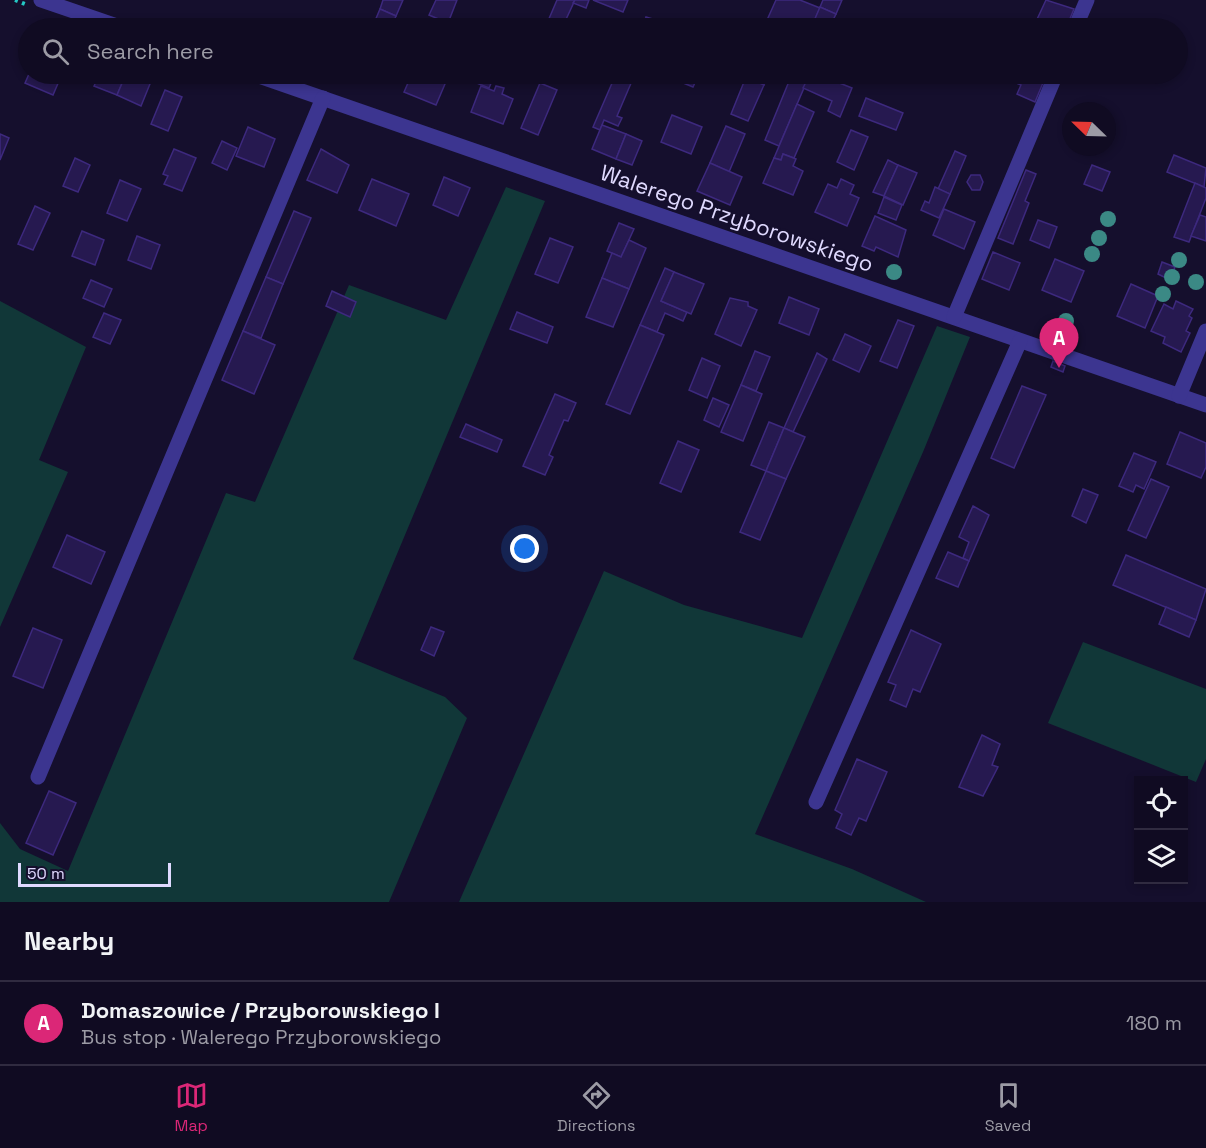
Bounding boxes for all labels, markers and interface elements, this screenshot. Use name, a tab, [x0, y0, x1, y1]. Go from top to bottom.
search box	[18, 18, 1188, 84]
icon: search	[39, 35, 72, 68]
text: Search here	[87, 37, 214, 65]
north arrow	[1062, 102, 1116, 156]
street label: Walerego Przyborowskiego	[597, 158, 877, 278]
pin: A	[1040, 318, 1078, 368]
your location	[510, 534, 539, 563]
map controls	[1134, 776, 1188, 884]
button: locate	[1134, 776, 1188, 830]
button: layers	[1134, 830, 1188, 884]
scale bar	[18, 860, 171, 888]
text: 50 m	[27, 863, 65, 884]
text: Nearby	[24, 924, 114, 958]
text: Domaszowice / Przyborowskiego I	[81, 996, 440, 1024]
text: A	[37, 1010, 50, 1036]
text: 180 m	[1126, 1010, 1182, 1036]
text: Bus stop · Walerego Przyborowskiego	[81, 1024, 441, 1050]
tab: Map	[175, 1079, 208, 1136]
tab: Directions	[557, 1079, 636, 1136]
tab: Saved	[985, 1079, 1031, 1136]

